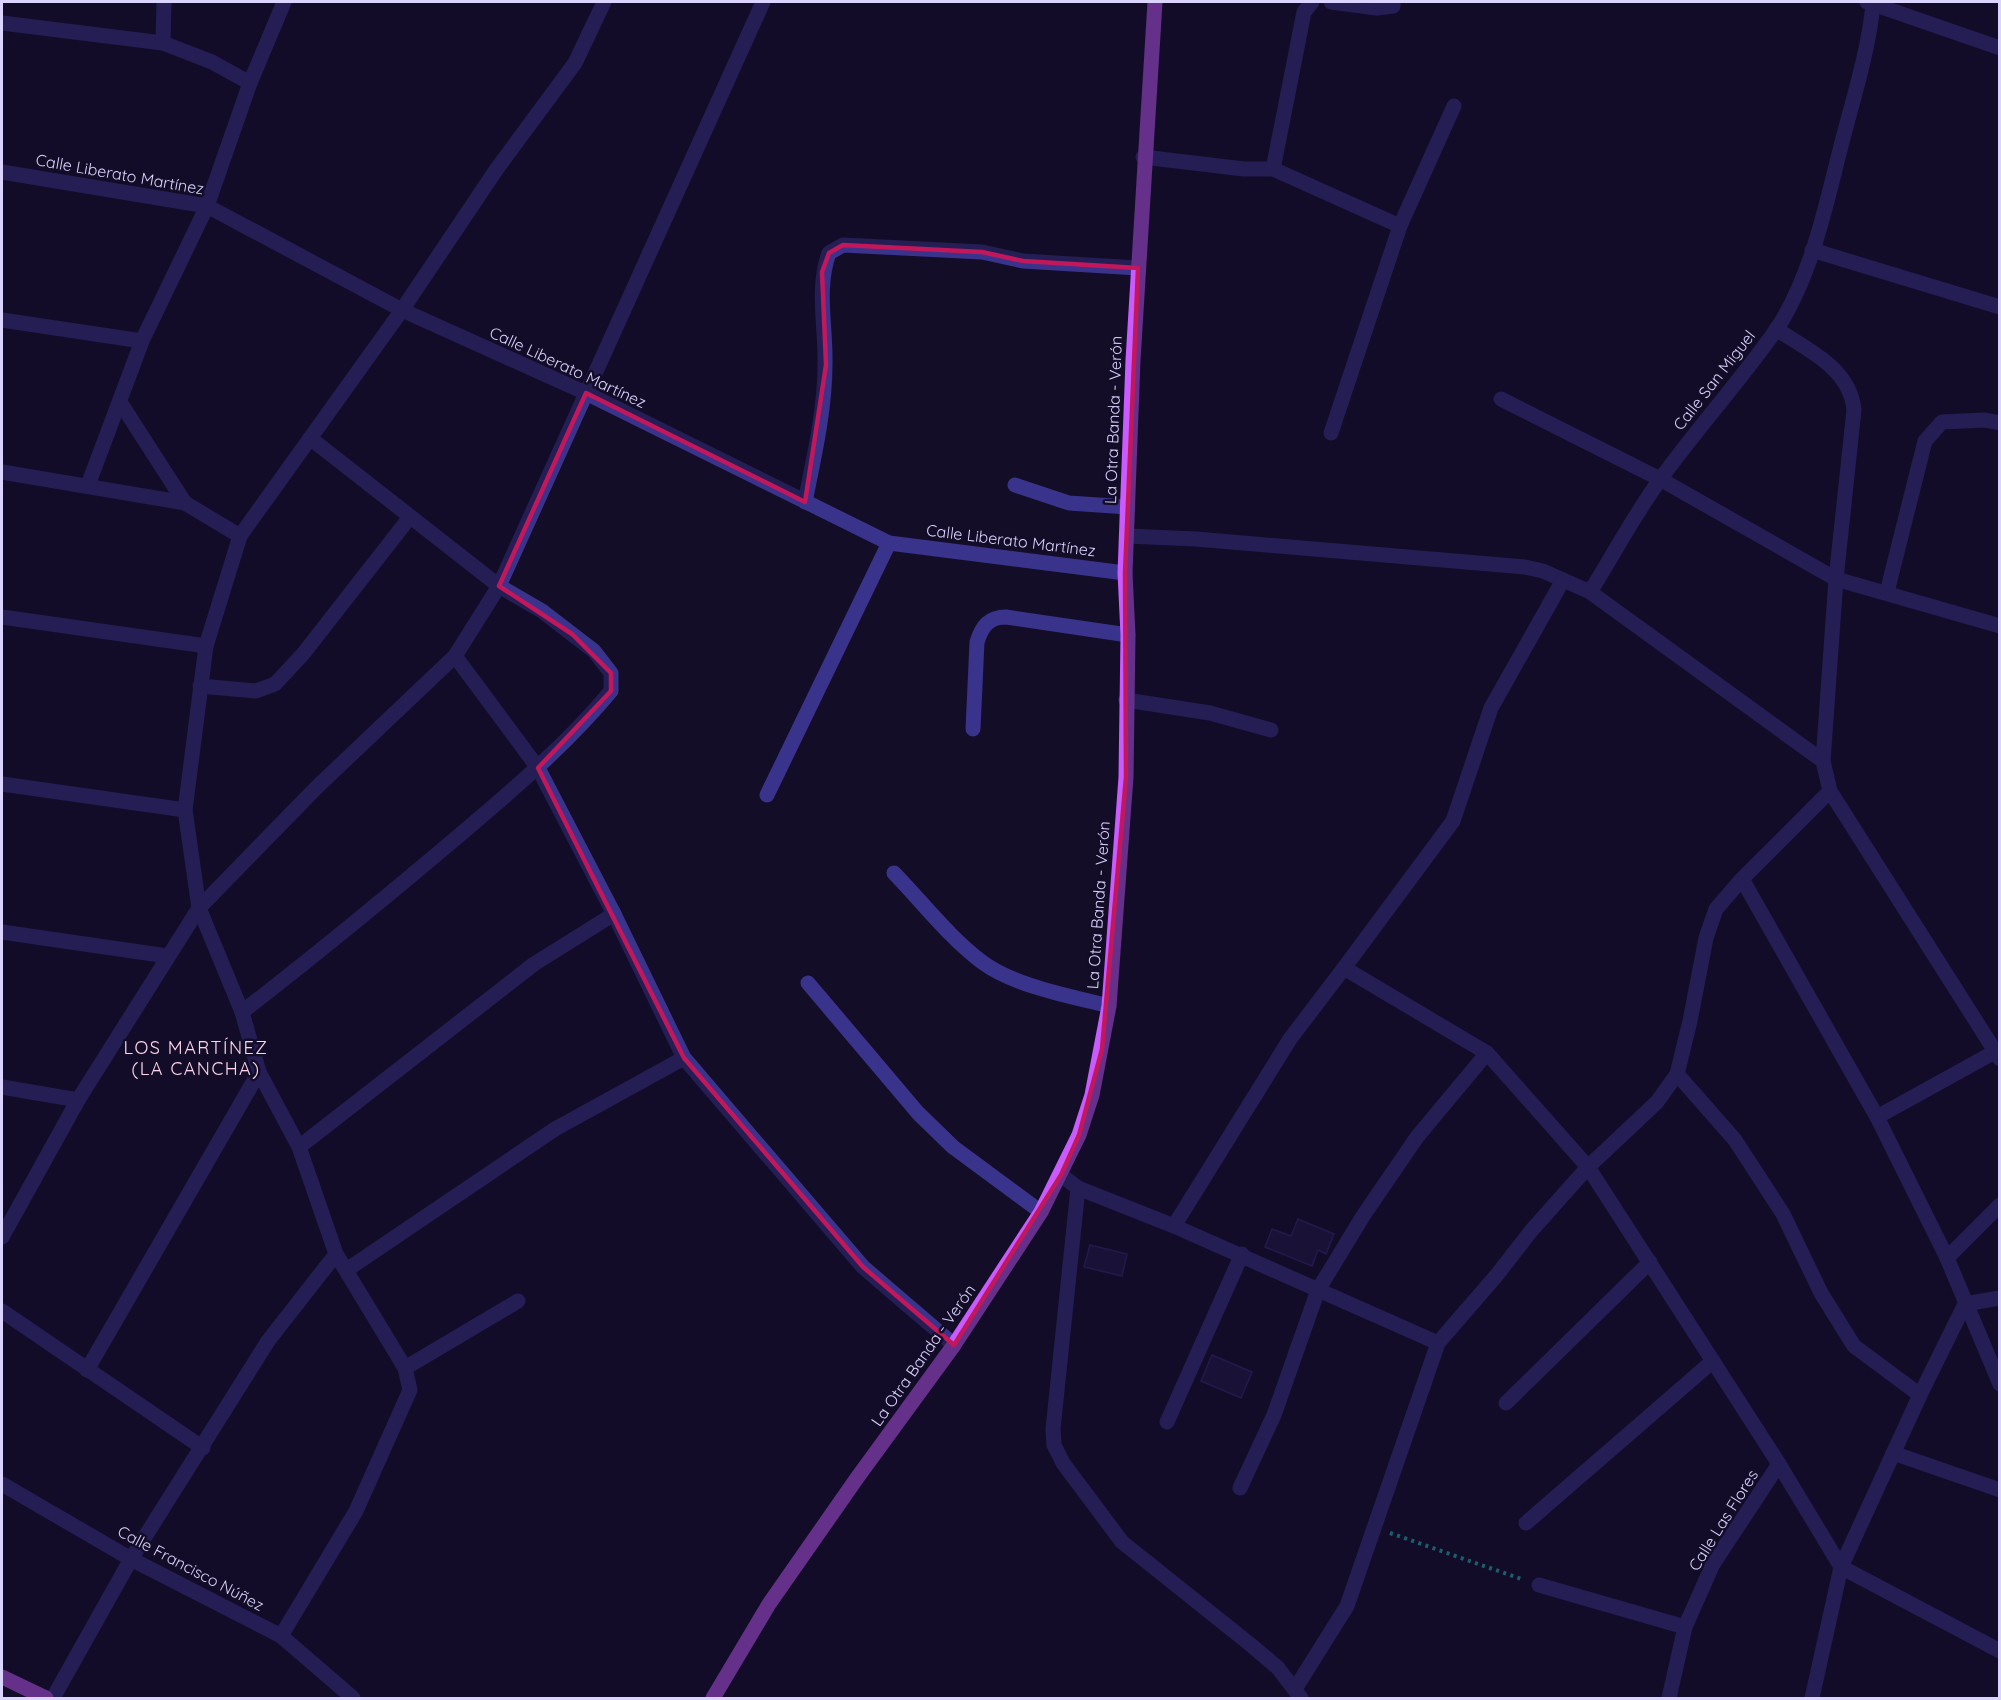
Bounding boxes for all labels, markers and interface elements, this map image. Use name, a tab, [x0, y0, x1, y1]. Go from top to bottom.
street label: Calle Liberato Martínez	[34, 149, 206, 199]
street label: Calle Liberato Martínez	[487, 322, 649, 412]
street label: Calle San Miguel	[1669, 326, 1759, 434]
street label: La Otra Banda - Verón	[1100, 335, 1126, 505]
street label: Calle Liberato Martínez	[925, 520, 1097, 560]
street label: La Otra Banda - Verón	[1082, 820, 1114, 990]
district label: LOS MARTÍNEZ (LA CANCHA)	[124, 1036, 268, 1080]
street label: La Otra Banda - Verón	[867, 1280, 979, 1430]
street label: Calle Las Flores	[1684, 1466, 1762, 1574]
street label: Calle Francisco Núñez	[114, 1521, 268, 1615]

